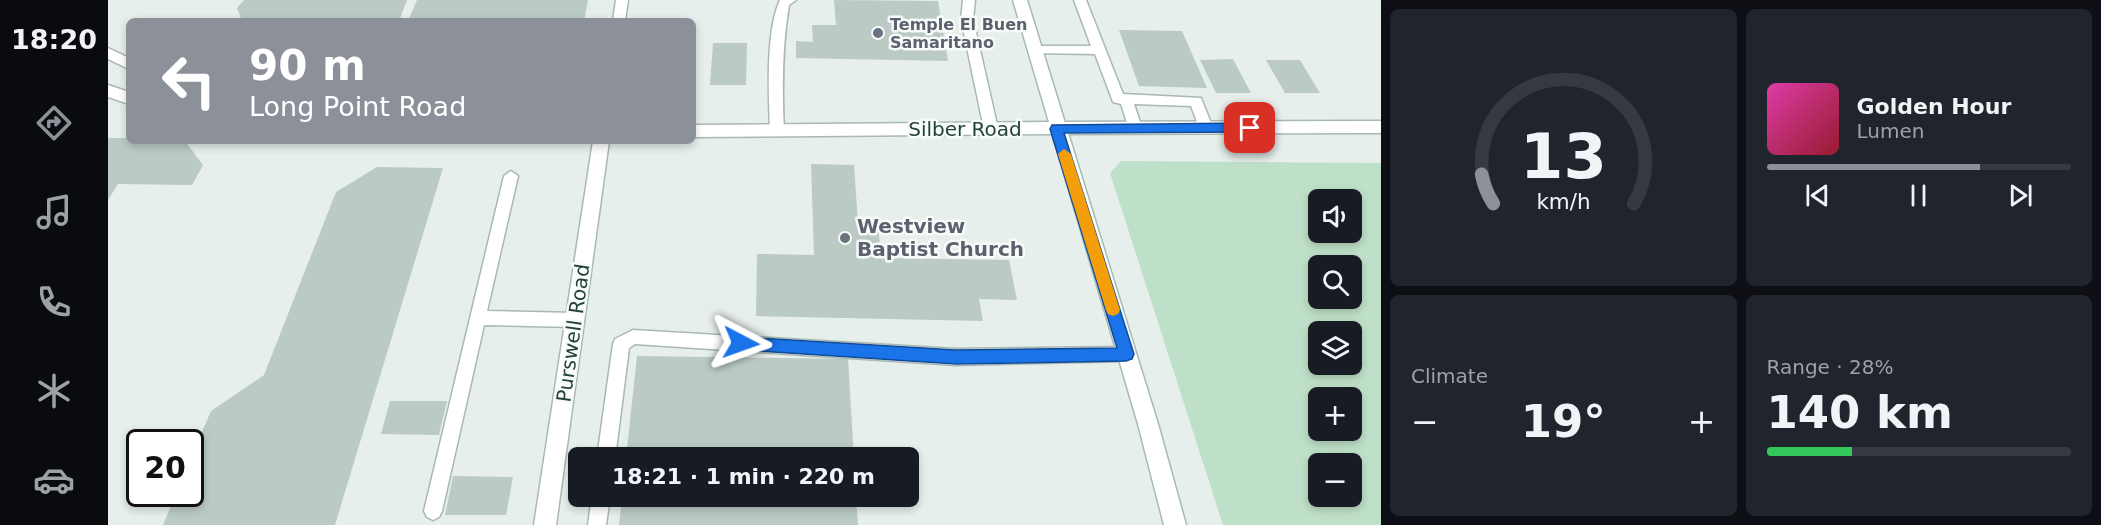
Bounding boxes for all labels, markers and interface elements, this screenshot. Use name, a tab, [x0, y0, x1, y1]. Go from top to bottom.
place label: Temple El Buen Samaritano	[890, 15, 1027, 52]
text: 18:20	[11, 24, 97, 55]
marker: Temple El Buen Samaritano	[871, 26, 885, 40]
text: 90 m	[249, 41, 366, 90]
icon: left	[150, 42, 228, 120]
text: Long Point Road	[249, 91, 466, 122]
text: Golden Hour	[1857, 94, 2011, 119]
icon: directions	[33, 102, 75, 144]
pin	[1224, 102, 1275, 153]
icon: arrive	[1233, 111, 1266, 144]
street label: Silber Road	[908, 117, 1022, 141]
text: Lumen	[1857, 119, 1924, 143]
text: 13	[1520, 121, 1607, 194]
icon: previous	[1801, 179, 1834, 212]
icon: pause	[1902, 179, 1935, 212]
icon: next	[2004, 179, 2037, 212]
map controls	[1308, 189, 1362, 507]
button: sound	[1308, 189, 1362, 243]
text: km/h	[1536, 190, 1590, 215]
icon: music	[33, 191, 75, 233]
place label: Westview Baptist Church	[857, 214, 1024, 261]
marker: Westview Baptist Church	[838, 231, 852, 245]
button: search	[1308, 255, 1362, 309]
street label: Purswell Road	[551, 262, 595, 404]
icon: phone	[33, 281, 75, 323]
position arrow	[709, 311, 773, 375]
button: layers	[1308, 321, 1362, 375]
text: Range · 28%	[1767, 355, 1893, 379]
text: Climate	[1411, 364, 1488, 388]
icon: climate	[33, 370, 75, 412]
text: 140 km	[1767, 386, 1953, 439]
button: +	[1308, 387, 1362, 441]
text: 19°	[1521, 395, 1606, 448]
text: −	[1411, 402, 1439, 441]
text: +	[1688, 402, 1716, 441]
speed limit sign: 20	[126, 429, 204, 507]
button: −	[1308, 453, 1362, 507]
icon: car	[33, 459, 75, 501]
text: 18:21 · 1 min · 220 m	[612, 464, 875, 489]

